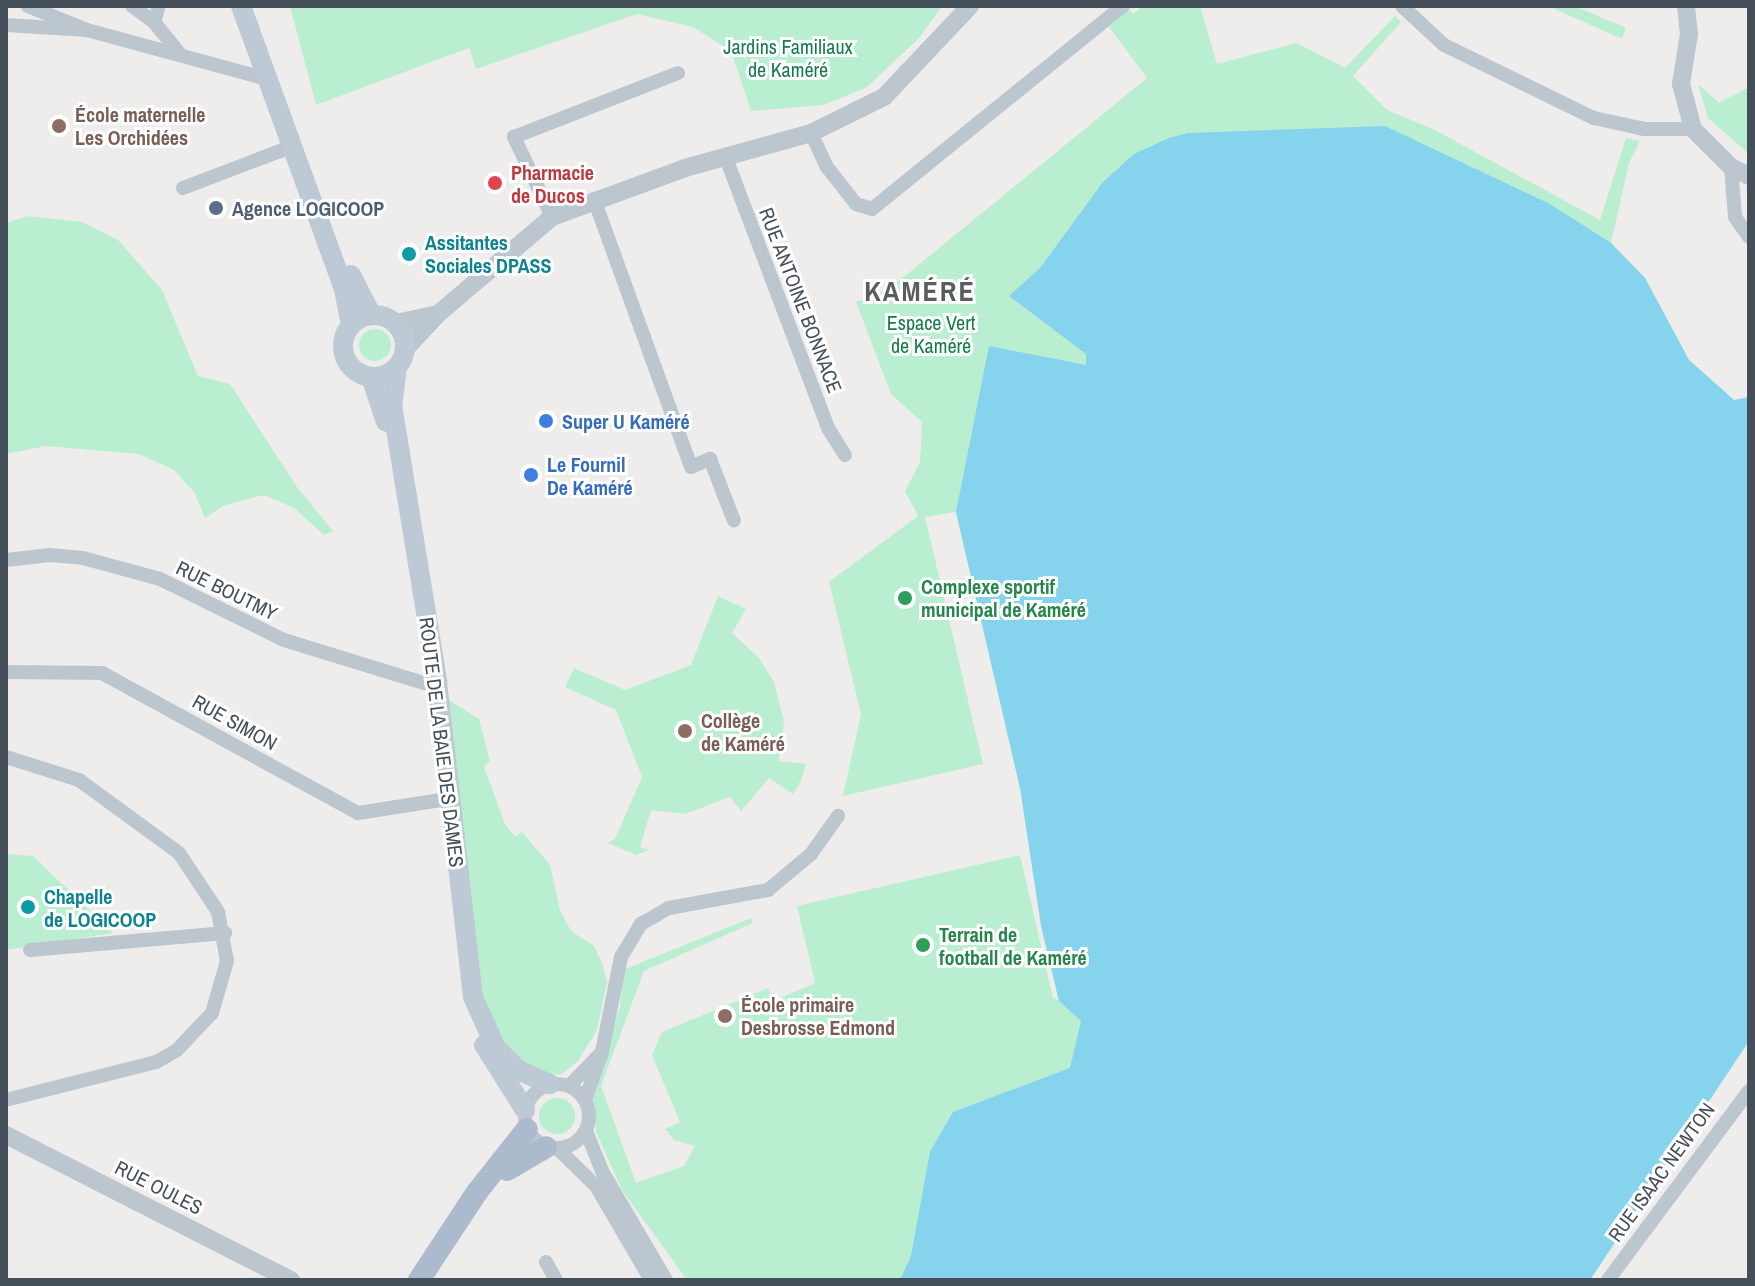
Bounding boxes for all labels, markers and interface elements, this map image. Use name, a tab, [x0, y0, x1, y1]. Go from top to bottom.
park label: Jardins Familiaux de Kaméré	[723, 34, 853, 81]
place label: École maternelle Les Orchidées	[75, 102, 205, 149]
marker: École maternelle Les Orchidées	[50, 117, 68, 135]
place label: Pharmacie de Ducos	[511, 160, 594, 207]
marker: Pharmacie de Ducos	[486, 174, 504, 192]
place label: Agence LOGICOOP	[232, 196, 384, 220]
marker: Agence LOGICOOP	[207, 199, 225, 217]
street label: RUE ANTOINE BONNACE	[754, 204, 848, 396]
place label: Assitantes Sociales DPASS	[425, 230, 551, 277]
marker: Assitantes Sociales DPASS	[400, 245, 418, 263]
district label: KAMÉRÉ	[864, 274, 976, 308]
park label: Espace Vert de Kaméré	[887, 310, 975, 357]
place label: Super U Kaméré	[562, 409, 690, 433]
marker: Super U Kaméré	[537, 412, 555, 430]
place label: Le Fournil De Kaméré	[547, 452, 633, 499]
marker: Le Fournil De Kaméré	[522, 466, 540, 484]
street label: RUE BOUTMY	[173, 555, 281, 625]
place label: Complexe sportif municipal de Kaméré	[921, 574, 1086, 621]
marker: Complexe sportif municipal de Kaméré	[896, 589, 914, 607]
street label: ROUTE DE LA BAIE DES DAMES	[415, 615, 469, 869]
street label: RUE SIMON	[189, 689, 281, 755]
place label: Collège de Kaméré	[701, 708, 785, 755]
marker: Collège de Kaméré	[676, 722, 694, 740]
place label: Chapelle de LOGICOOP	[44, 884, 156, 931]
marker: Chapelle de LOGICOOP	[19, 898, 37, 916]
place label: Terrain de football de Kaméré	[939, 922, 1087, 969]
marker: Terrain de football de Kaméré	[914, 936, 932, 954]
place label: École primaire Desbrosse Edmond	[741, 992, 895, 1039]
marker: École primaire Desbrosse Edmond	[716, 1007, 734, 1025]
street label: RUE ISAAC NEWTON	[1603, 1098, 1719, 1246]
street label: RUE OULES	[111, 1155, 207, 1219]

